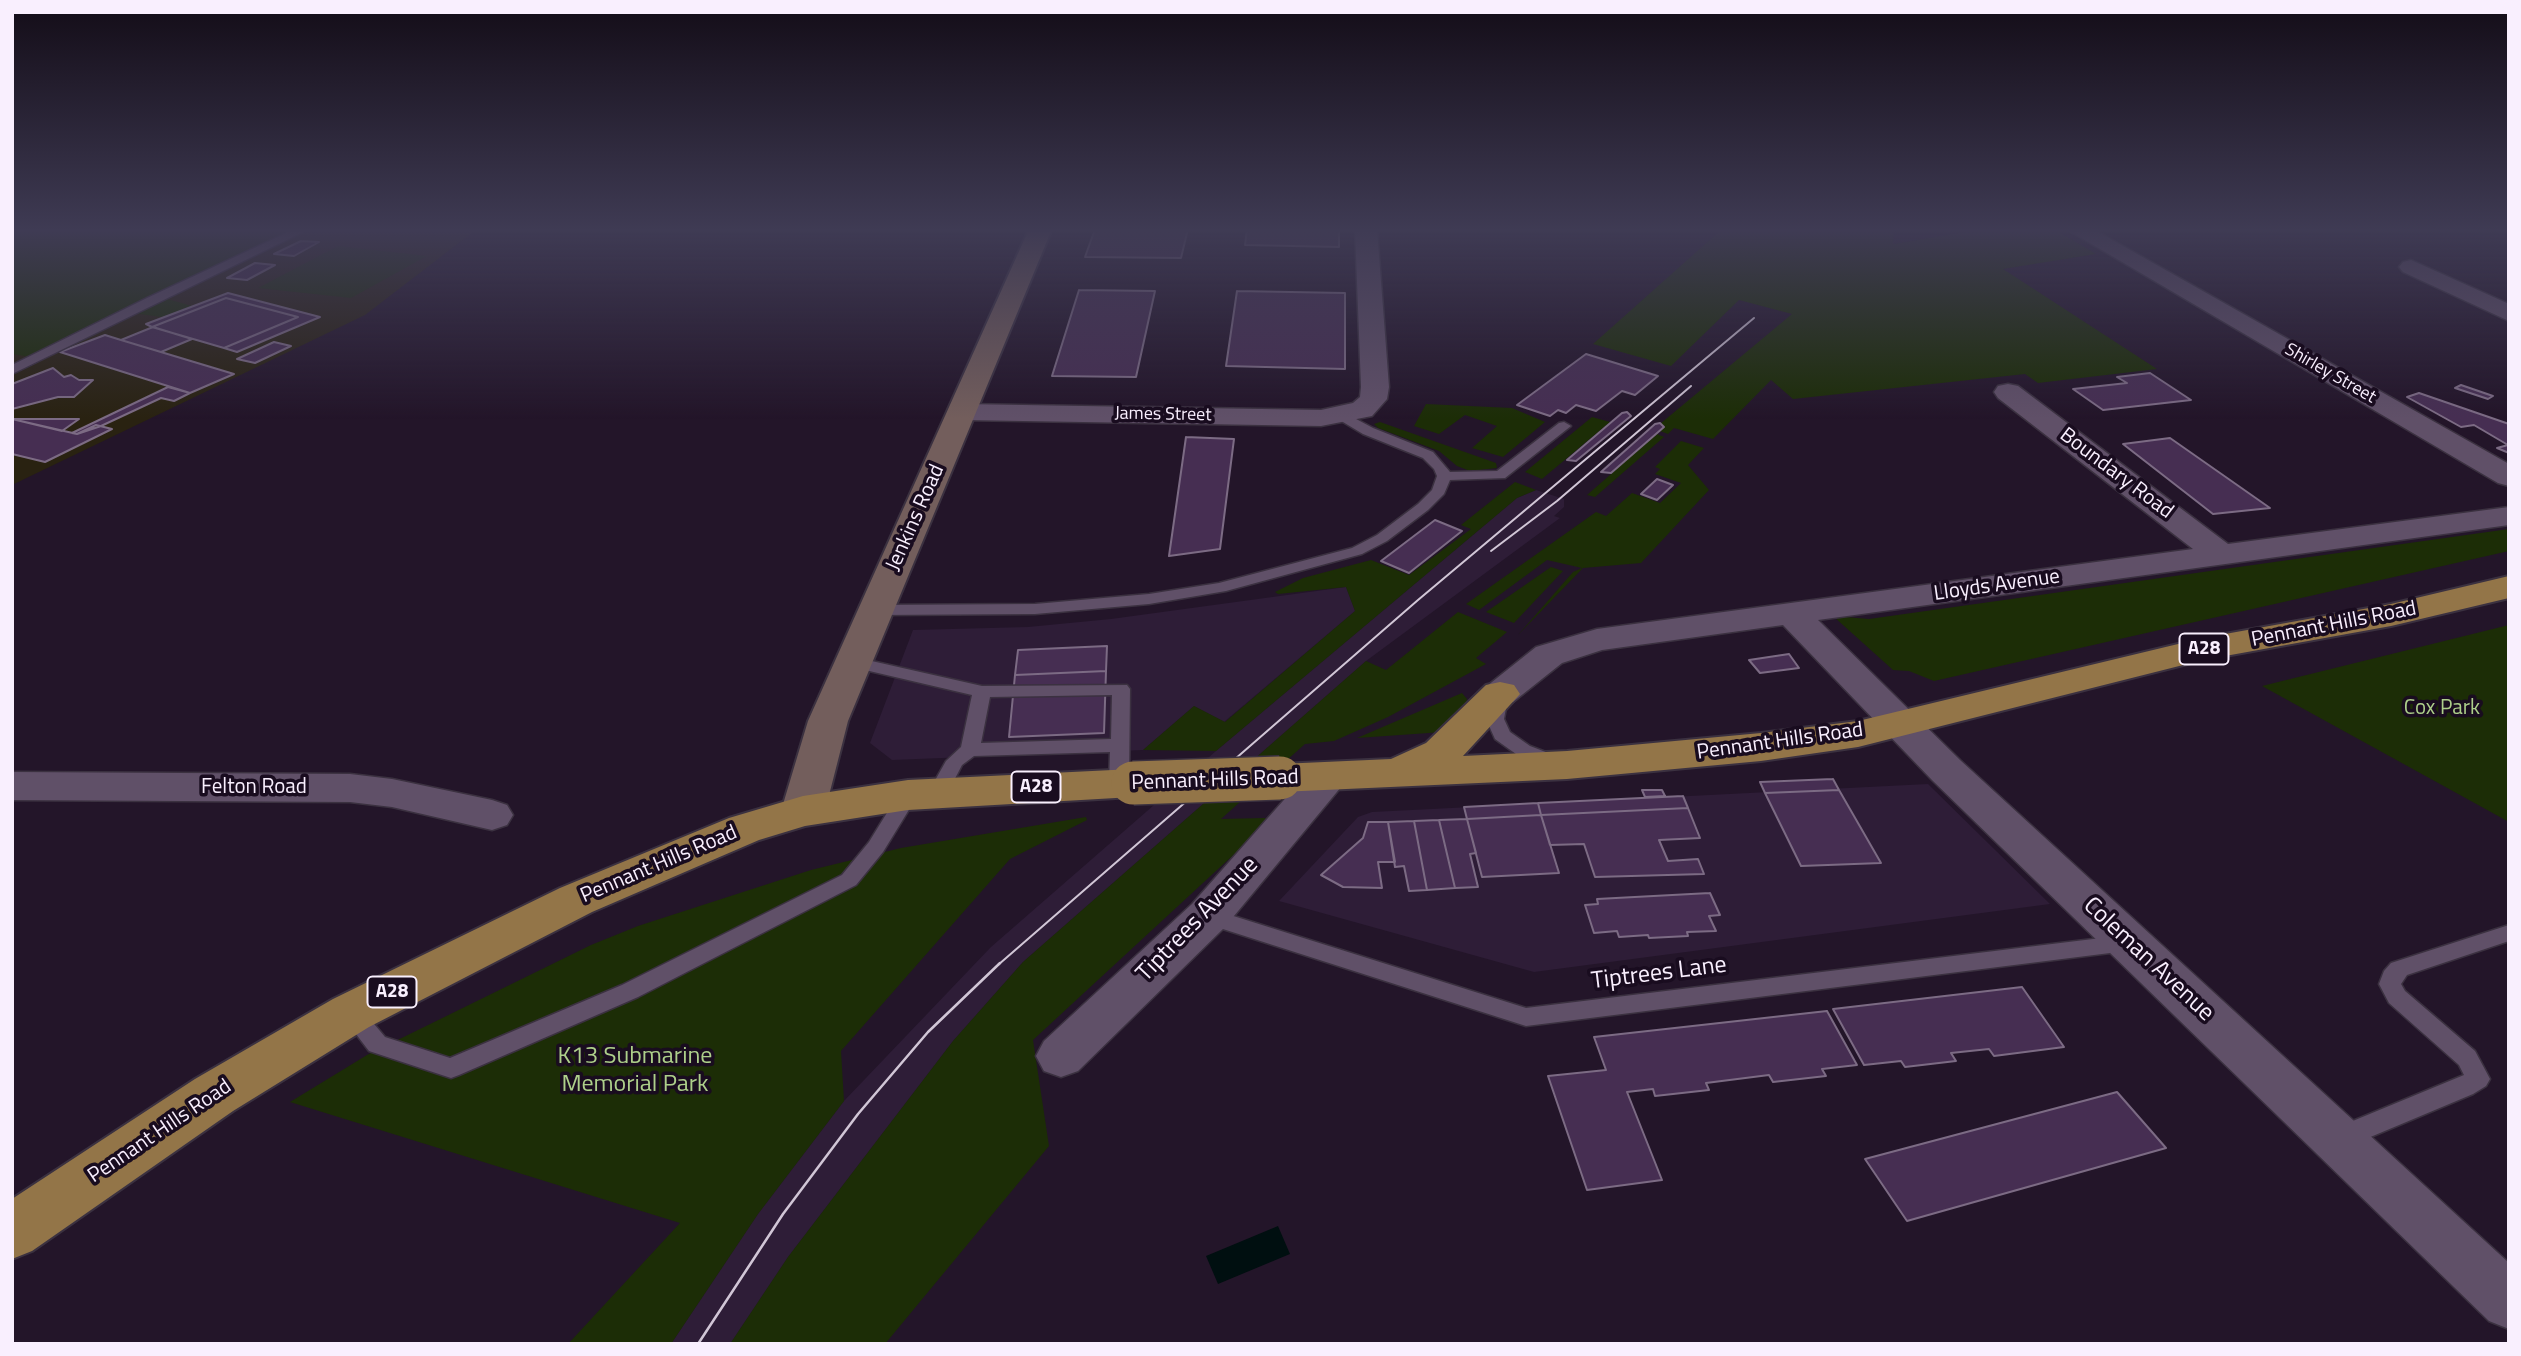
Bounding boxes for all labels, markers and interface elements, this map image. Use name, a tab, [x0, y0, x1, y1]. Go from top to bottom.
street label: Shirley Street	[2281, 339, 2379, 409]
street label: James Street	[1114, 403, 1212, 427]
street label: Boundary Road	[2054, 423, 2178, 525]
street label: Jenkins Road	[881, 461, 951, 575]
street label: Lloyds Avenue	[1932, 565, 2062, 607]
street label: Pennant Hills Road	[2249, 597, 2419, 653]
road number: A28	[2180, 634, 2228, 664]
park label: Cox Park	[2404, 696, 2480, 722]
street label: Pennant Hills Road	[1695, 718, 1865, 766]
street label: Pennant Hills Road	[1131, 765, 1299, 797]
road number: A28	[1012, 772, 1060, 802]
street label: Felton Road	[201, 775, 307, 801]
street label: Pennant Hills Road	[577, 821, 741, 909]
street label: Tiptrees Avenue	[1131, 851, 1265, 989]
street label: Coleman Avenue	[2077, 892, 2219, 1028]
street label: Tiptrees Lane	[1590, 951, 1728, 997]
road number: A28	[368, 976, 416, 1008]
park label: K13 Submarine Memorial Park	[558, 1043, 712, 1099]
street label: Pennant Hills Road	[83, 1075, 237, 1189]

